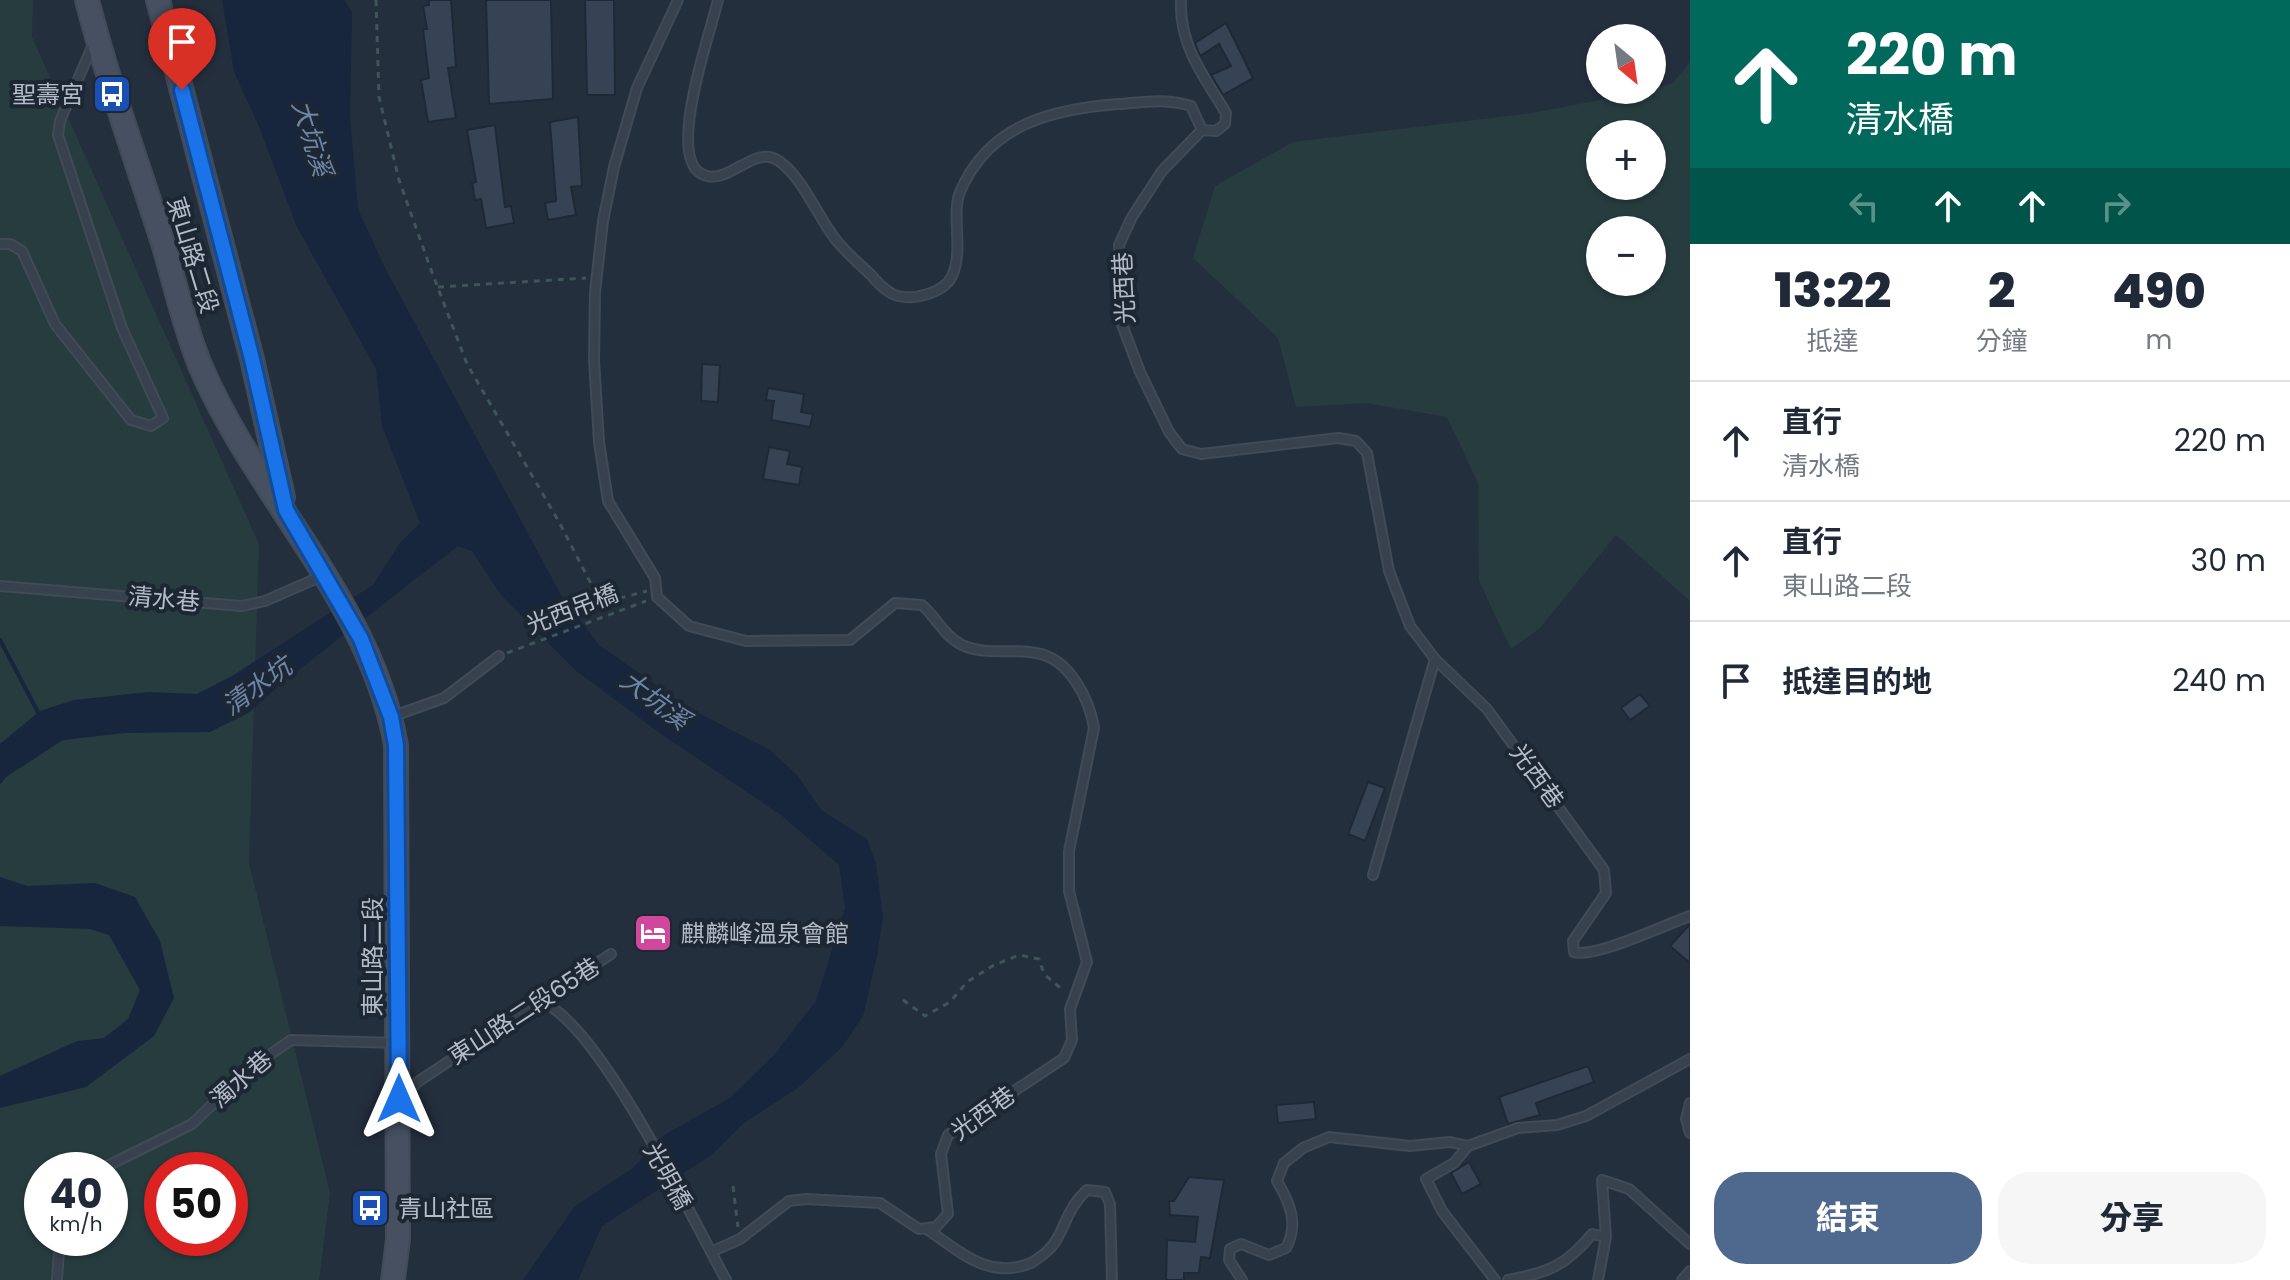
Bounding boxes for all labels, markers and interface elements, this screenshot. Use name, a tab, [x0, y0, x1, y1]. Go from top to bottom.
pin	[148, 8, 216, 90]
text: 220 m	[1846, 16, 2018, 95]
icon: arrive	[160, 20, 204, 64]
north arrow	[1586, 24, 1666, 104]
map controls	[1586, 24, 1666, 296]
icon: ahead	[1714, 32, 1818, 136]
bus stop icon: 聖壽宮	[91, 73, 133, 115]
place label: 聖壽宮	[12, 78, 84, 111]
text: 清水橋	[1846, 94, 1954, 145]
water label: 大坑溪	[283, 95, 342, 184]
button: +	[1586, 120, 1666, 200]
icon: left	[1842, 184, 1886, 228]
icon: ahead	[1926, 184, 1970, 228]
icon: ahead	[2010, 184, 2054, 228]
icon: right	[2094, 184, 2138, 228]
street label: 東山路二段	[160, 193, 226, 317]
button: −	[1586, 216, 1666, 296]
street label: 光西巷	[1106, 251, 1142, 325]
text: 13:22	[1774, 257, 1891, 324]
text: 2	[1988, 257, 2015, 324]
text: 490	[2112, 258, 2206, 325]
text: m	[2145, 322, 2172, 358]
text: 抵達	[1807, 323, 1859, 359]
text: 分鐘	[1976, 323, 2028, 359]
text: 直行	[1782, 400, 1842, 443]
icon: ahead	[1714, 419, 1758, 463]
text: 220 m	[2174, 419, 2266, 462]
text: 清水橋	[1782, 448, 1860, 484]
text: 直行	[1782, 520, 1842, 563]
icon: ahead	[1714, 539, 1758, 583]
text: 30 m	[2191, 539, 2266, 582]
text: 東山路二段	[1782, 568, 1912, 604]
street label: 光西吊橋	[521, 576, 623, 642]
street label: 清水巷	[127, 579, 201, 619]
water label: 清水坑	[215, 646, 302, 723]
icon: arrive	[1714, 659, 1758, 703]
text: 240 m	[2172, 659, 2266, 702]
text: 抵達目的地	[1782, 660, 1932, 703]
water label: 大坑溪	[613, 662, 700, 740]
street label: 光西巷	[1502, 737, 1572, 815]
street label: 東山路二段	[356, 897, 389, 1017]
hotel icon: 麒麟峰溫泉會館	[632, 912, 674, 954]
place label: 麒麟峰溫泉會館	[681, 917, 849, 950]
street label: 東山路二段65巷	[442, 950, 606, 1072]
street label: 濁水巷	[203, 1043, 279, 1115]
position arrow	[357, 1057, 441, 1141]
street label: 光西巷	[944, 1078, 1022, 1148]
street label: 光明橋	[636, 1137, 700, 1215]
speed limit sign: 50	[144, 1152, 248, 1256]
text: 40	[49, 1166, 103, 1222]
button: 結束	[1714, 1172, 1982, 1264]
button: 分享	[1998, 1172, 2266, 1264]
bus stop icon: 青山社區	[349, 1187, 391, 1229]
place label: 青山社區	[398, 1192, 494, 1225]
text: km/h	[49, 1210, 103, 1238]

